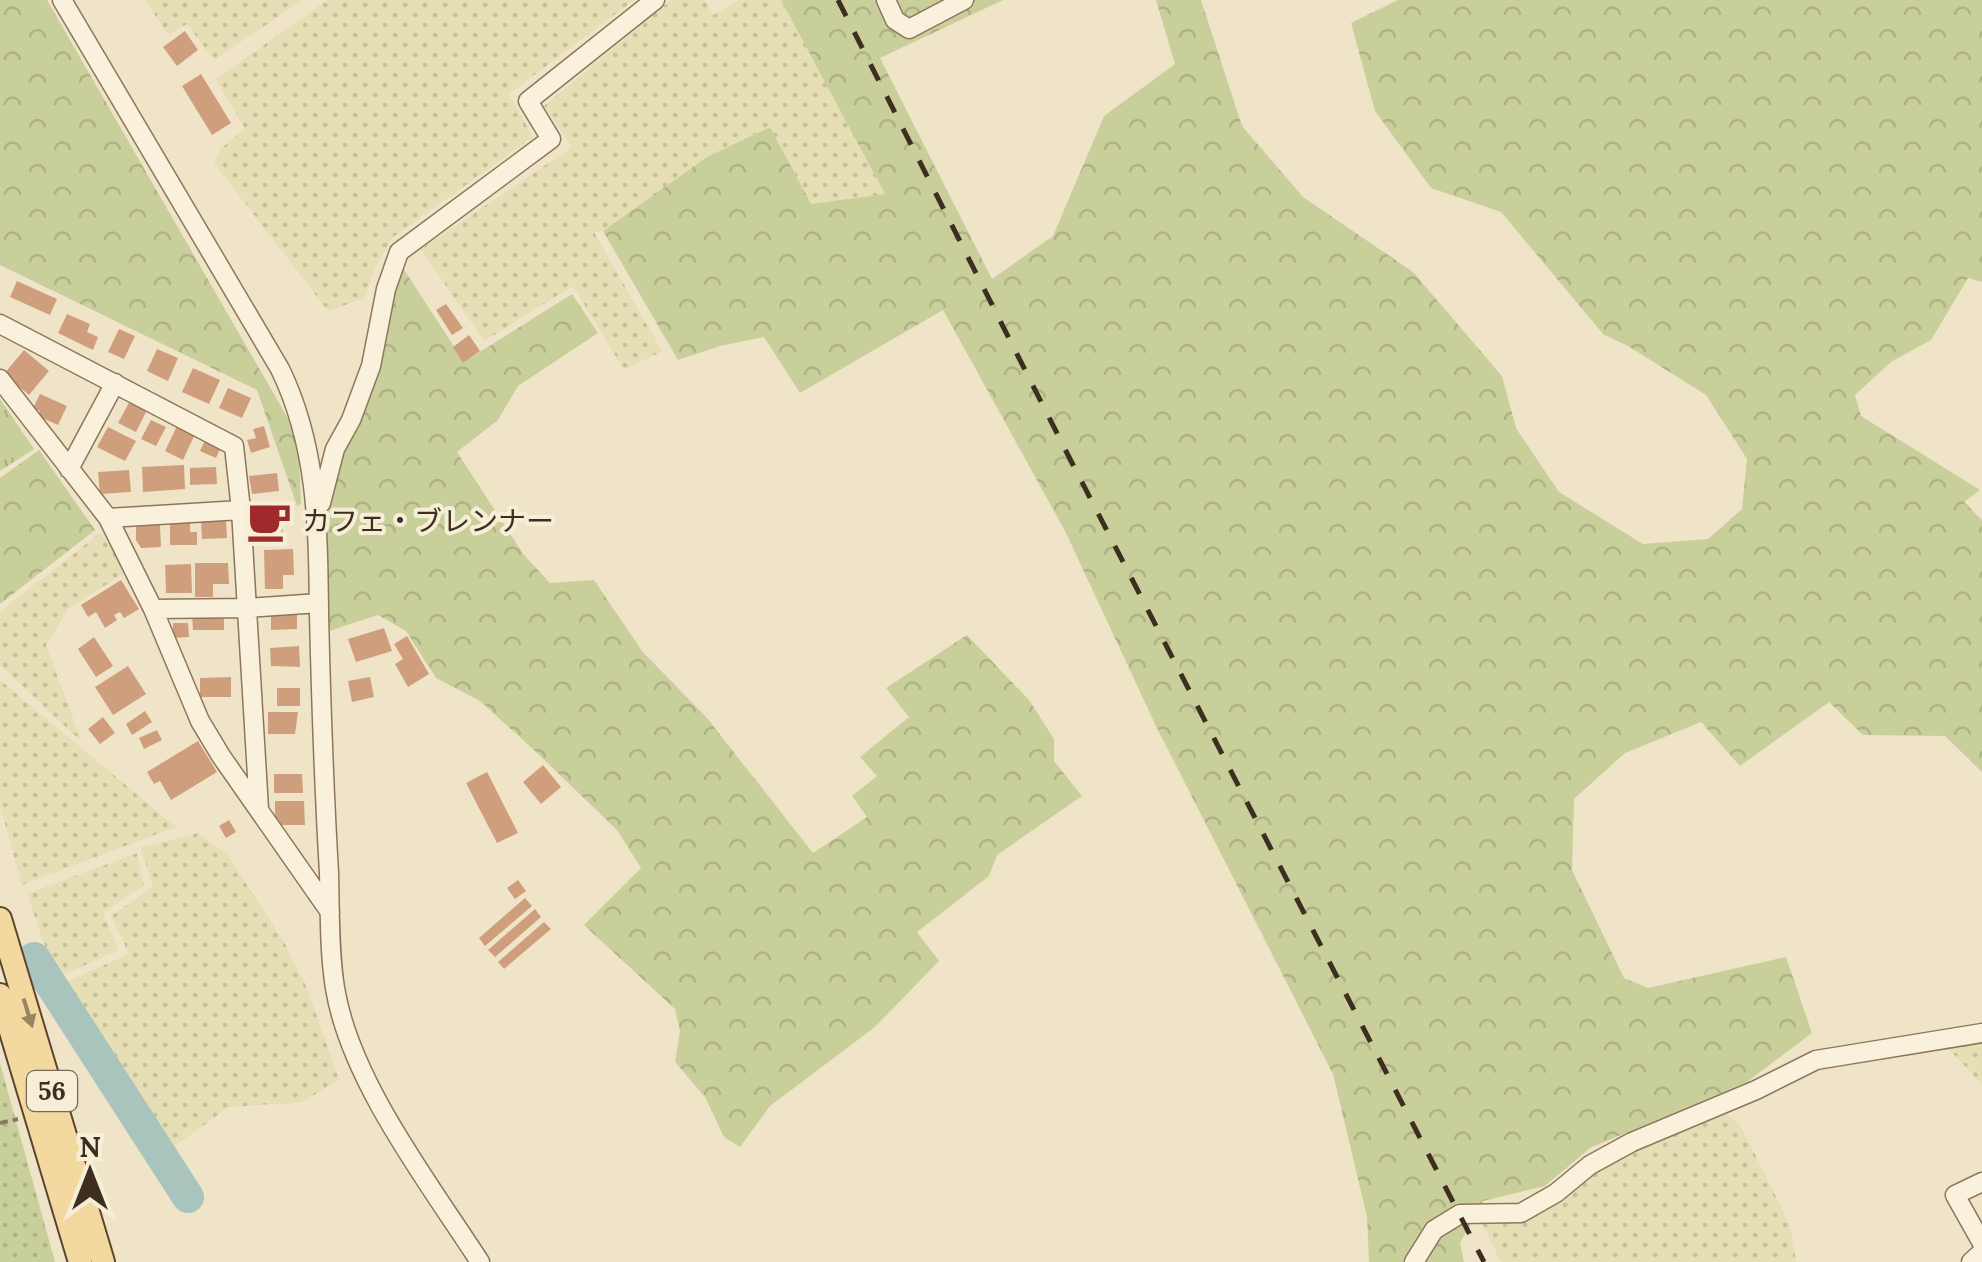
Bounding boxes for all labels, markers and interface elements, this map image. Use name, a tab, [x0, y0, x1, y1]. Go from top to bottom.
cafe icon: カフェ・ブレンナー	[245, 497, 293, 545]
place label: カフェ・ブレンナー	[302, 503, 554, 539]
one-way arrow	[21, 998, 36, 1029]
road number: 56	[27, 1071, 77, 1111]
north arrow	[40, 1122, 140, 1222]
text: N	[79, 1129, 101, 1165]

